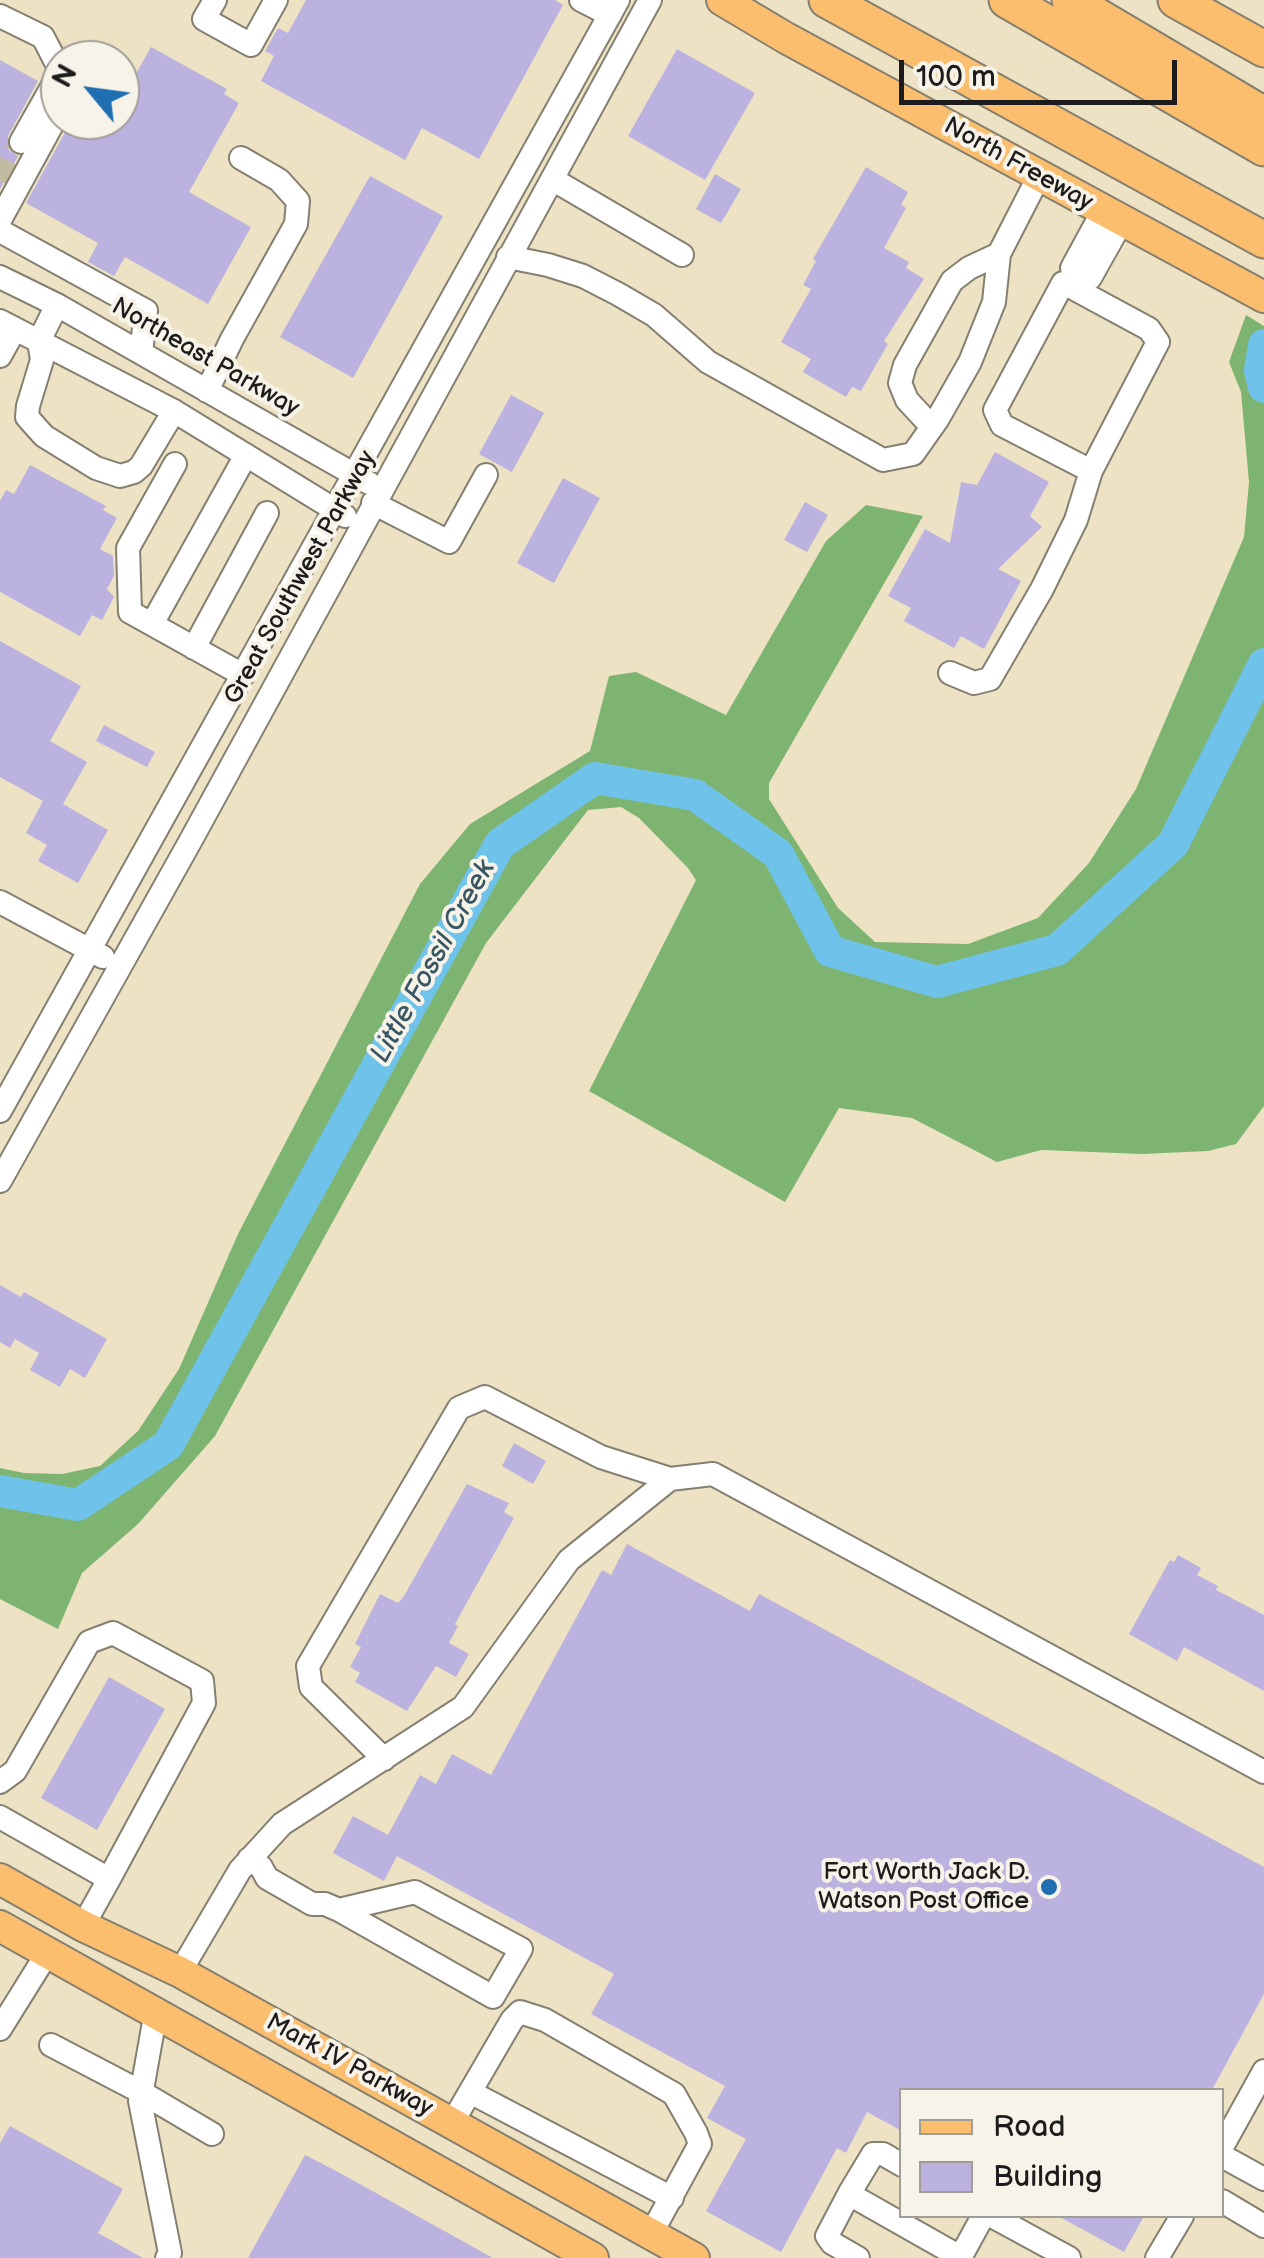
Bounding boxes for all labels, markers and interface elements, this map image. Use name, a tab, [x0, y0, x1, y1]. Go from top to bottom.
north arrow	[40, 40, 140, 140]
scale bar	[904, 40, 1182, 102]
text: N	[46, 59, 85, 93]
text: 100 m	[916, 59, 996, 95]
street label: North Freeway	[938, 112, 1098, 218]
street label: Northeast Parkway	[106, 292, 304, 424]
street label: Great Southwest Parkway	[219, 446, 383, 710]
water label: Little Fossil Creek	[365, 855, 503, 1069]
place label: Fort Worth Jack D. Watson Post Office	[818, 1858, 1029, 1917]
marker: Fort Worth Jack D. Watson Post Office	[1038, 1876, 1060, 1898]
street label: Mark IV Parkway	[260, 2008, 438, 2124]
legend	[899, 2088, 1224, 2218]
text: Road	[993, 2109, 1066, 2145]
text: Building	[993, 2159, 1102, 2195]

